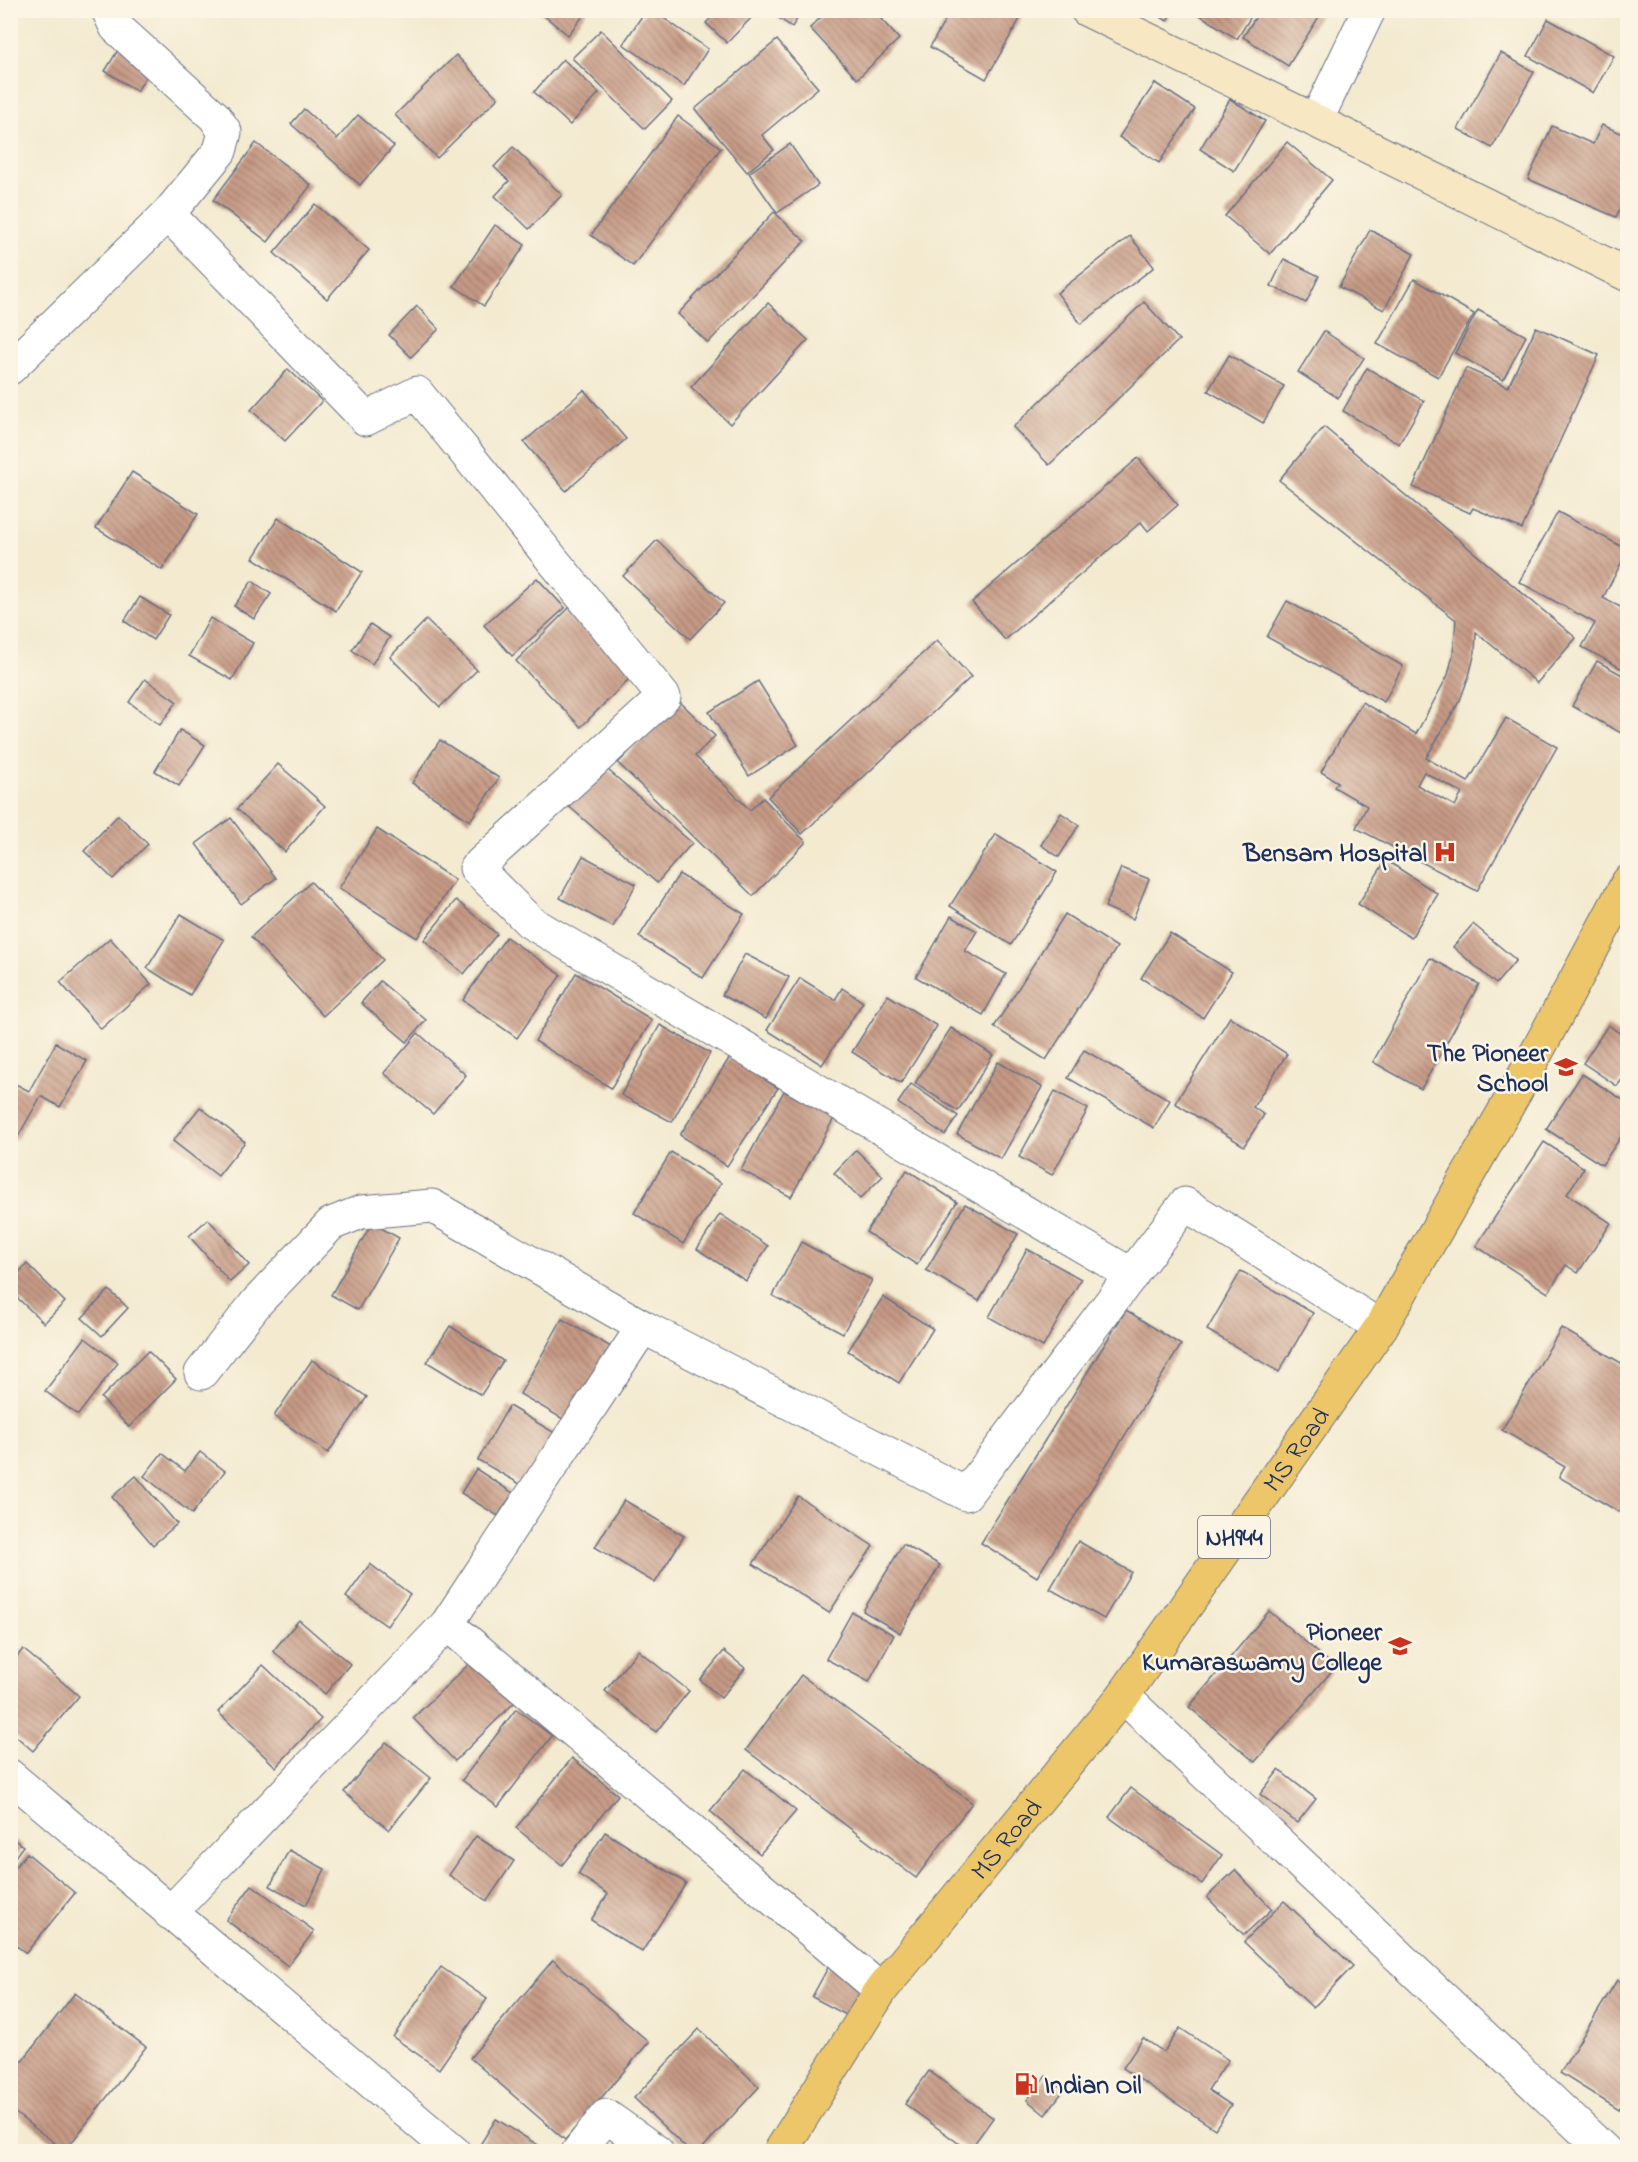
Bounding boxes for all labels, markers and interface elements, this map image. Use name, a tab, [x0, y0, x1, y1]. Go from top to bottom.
place label: Bensam Hospital	[1242, 836, 1427, 874]
hospital icon: Bensam Hospital	[1432, 839, 1458, 865]
place label: The Pioneer School	[1427, 1036, 1549, 1104]
school or university icon: The Pioneer School	[1553, 1054, 1579, 1080]
street label: MS Road	[1255, 1400, 1341, 1501]
road number: NH944	[1198, 1516, 1270, 1558]
place label: Pioneer Kumaraswamy College	[1142, 1615, 1383, 1684]
school or university icon: Pioneer Kumaraswamy College	[1387, 1633, 1413, 1659]
street label: MS Road	[963, 1791, 1053, 1889]
place label: Indian Oil	[1044, 2068, 1142, 2106]
fuel station icon: Indian Oil	[1013, 2071, 1039, 2097]

